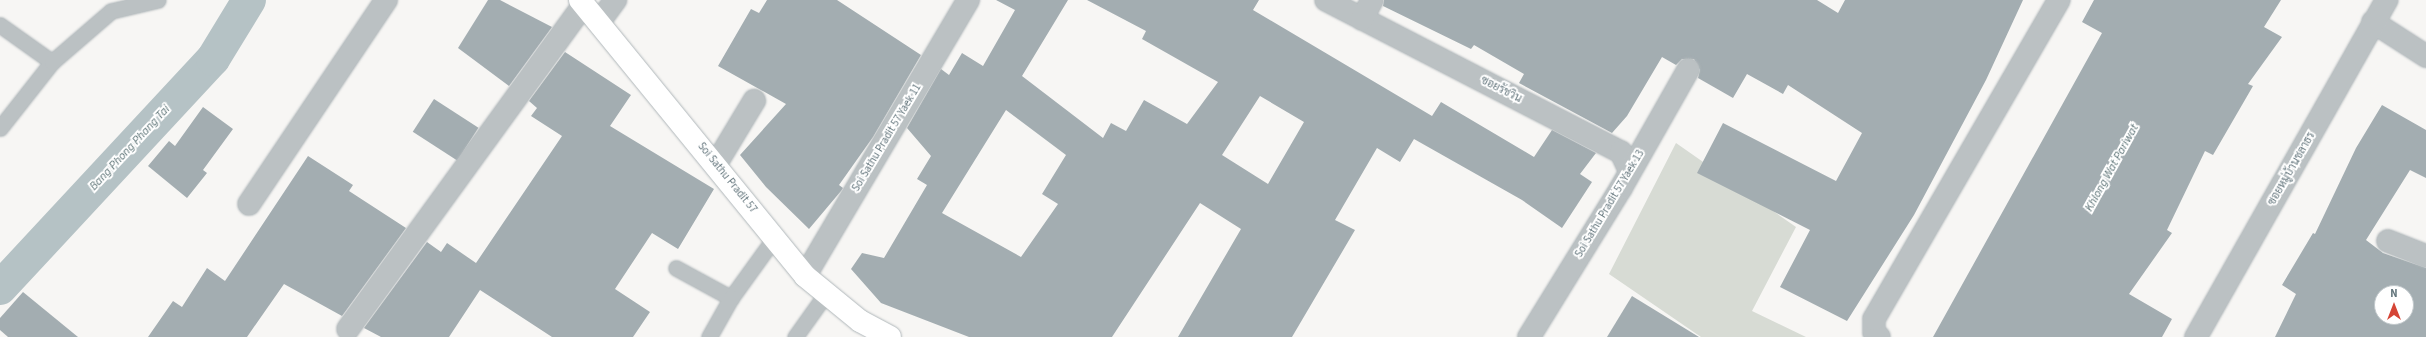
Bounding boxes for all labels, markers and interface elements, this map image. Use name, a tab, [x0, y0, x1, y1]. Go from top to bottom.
street label: ซอยรัชวิน	[1478, 74, 1524, 106]
street label: Soi Sathu Pradit 57 Yaek 11	[850, 82, 924, 194]
water label: Bang Phong Phang Tai	[87, 102, 173, 194]
water label: Khlong Wat Pariwat	[2082, 122, 2142, 214]
street label: ซอยหมู่บ้านชลาธร	[2266, 130, 2318, 208]
street label: Soi Sathu Pradit 57	[695, 140, 759, 216]
street label: Soi Sathu Pradit 57 Yaek 13	[1573, 148, 1647, 260]
north arrow	[2374, 285, 2414, 325]
text: N	[2390, 286, 2398, 301]

